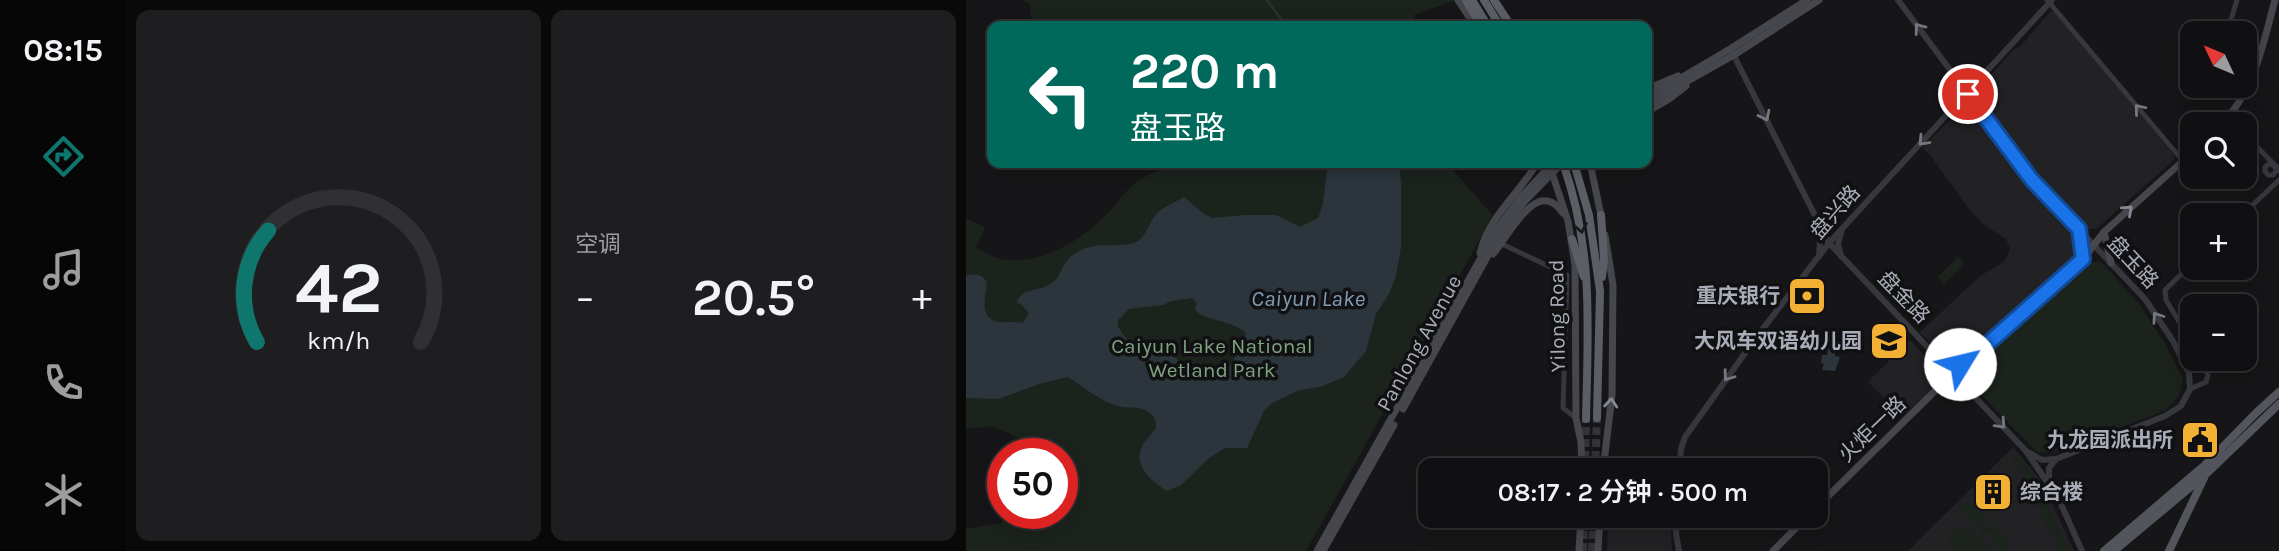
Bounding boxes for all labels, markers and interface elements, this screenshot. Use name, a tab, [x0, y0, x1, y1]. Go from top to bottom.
north arrow	[2180, 21, 2258, 98]
map controls	[2180, 21, 2257, 371]
one-way arrow	[1915, 24, 1927, 36]
text: 08:15	[23, 32, 103, 69]
text: 220 m	[1130, 43, 1279, 100]
icon: left	[1015, 49, 1106, 140]
pin	[1938, 64, 1998, 124]
icon: arrive	[1949, 75, 1987, 113]
one-way arrow	[2135, 104, 2147, 117]
one-way arrow	[1756, 109, 1770, 121]
text: 盘玉路	[1130, 110, 1226, 147]
button: search	[2180, 112, 2257, 189]
icon: directions	[39, 132, 88, 181]
one-way arrow	[1919, 132, 1932, 145]
street label: 盘兴路	[1805, 180, 1865, 244]
button: +	[2180, 203, 2257, 280]
one-way arrow	[2120, 206, 2133, 219]
one-way arrow	[1572, 222, 1587, 234]
text: 空调	[575, 231, 621, 258]
street label: 盘玉路	[2103, 231, 2163, 293]
icon: music	[39, 245, 88, 294]
text: 42	[295, 245, 382, 330]
street label: Yilong Road	[1544, 259, 1570, 373]
street label: 盘金路	[1873, 266, 1935, 328]
text: 20.5°	[692, 267, 815, 328]
street label: Panlong Avenue	[1372, 271, 1466, 415]
text: −	[575, 275, 595, 320]
text: +	[912, 275, 932, 320]
bank icon: 重庆银行	[1786, 275, 1828, 317]
place label: 重庆银行	[1696, 284, 1780, 308]
water label: Caiyun Lake	[1251, 285, 1365, 312]
button: −	[2180, 294, 2257, 371]
one-way arrow	[2153, 312, 2165, 325]
school or university icon: 大风车双语幼儿园	[1868, 320, 1910, 362]
text: km/h	[307, 325, 370, 354]
position arrow	[1923, 327, 1997, 401]
place label: 大风车双语幼儿园	[1694, 329, 1862, 353]
park label: Caiyun Lake National Wetland Park	[1111, 334, 1313, 382]
icon: phone	[39, 358, 88, 407]
one-way arrow	[1724, 368, 1737, 381]
street label: 火炬一路	[1833, 391, 1911, 467]
one-way arrow	[1603, 397, 1618, 408]
one-way arrow	[1992, 416, 2005, 429]
public building icon: 九龙园派出所	[2179, 419, 2221, 461]
place label: 九龙园派出所	[2047, 428, 2173, 452]
speed limit sign: 50	[987, 438, 1078, 529]
icon: climate	[39, 470, 88, 519]
building icon: 综合楼	[1972, 471, 2014, 513]
text: 08:17 · 2 分钟 · 500 m	[1498, 477, 1748, 508]
place label: 综合楼	[2020, 480, 2083, 504]

